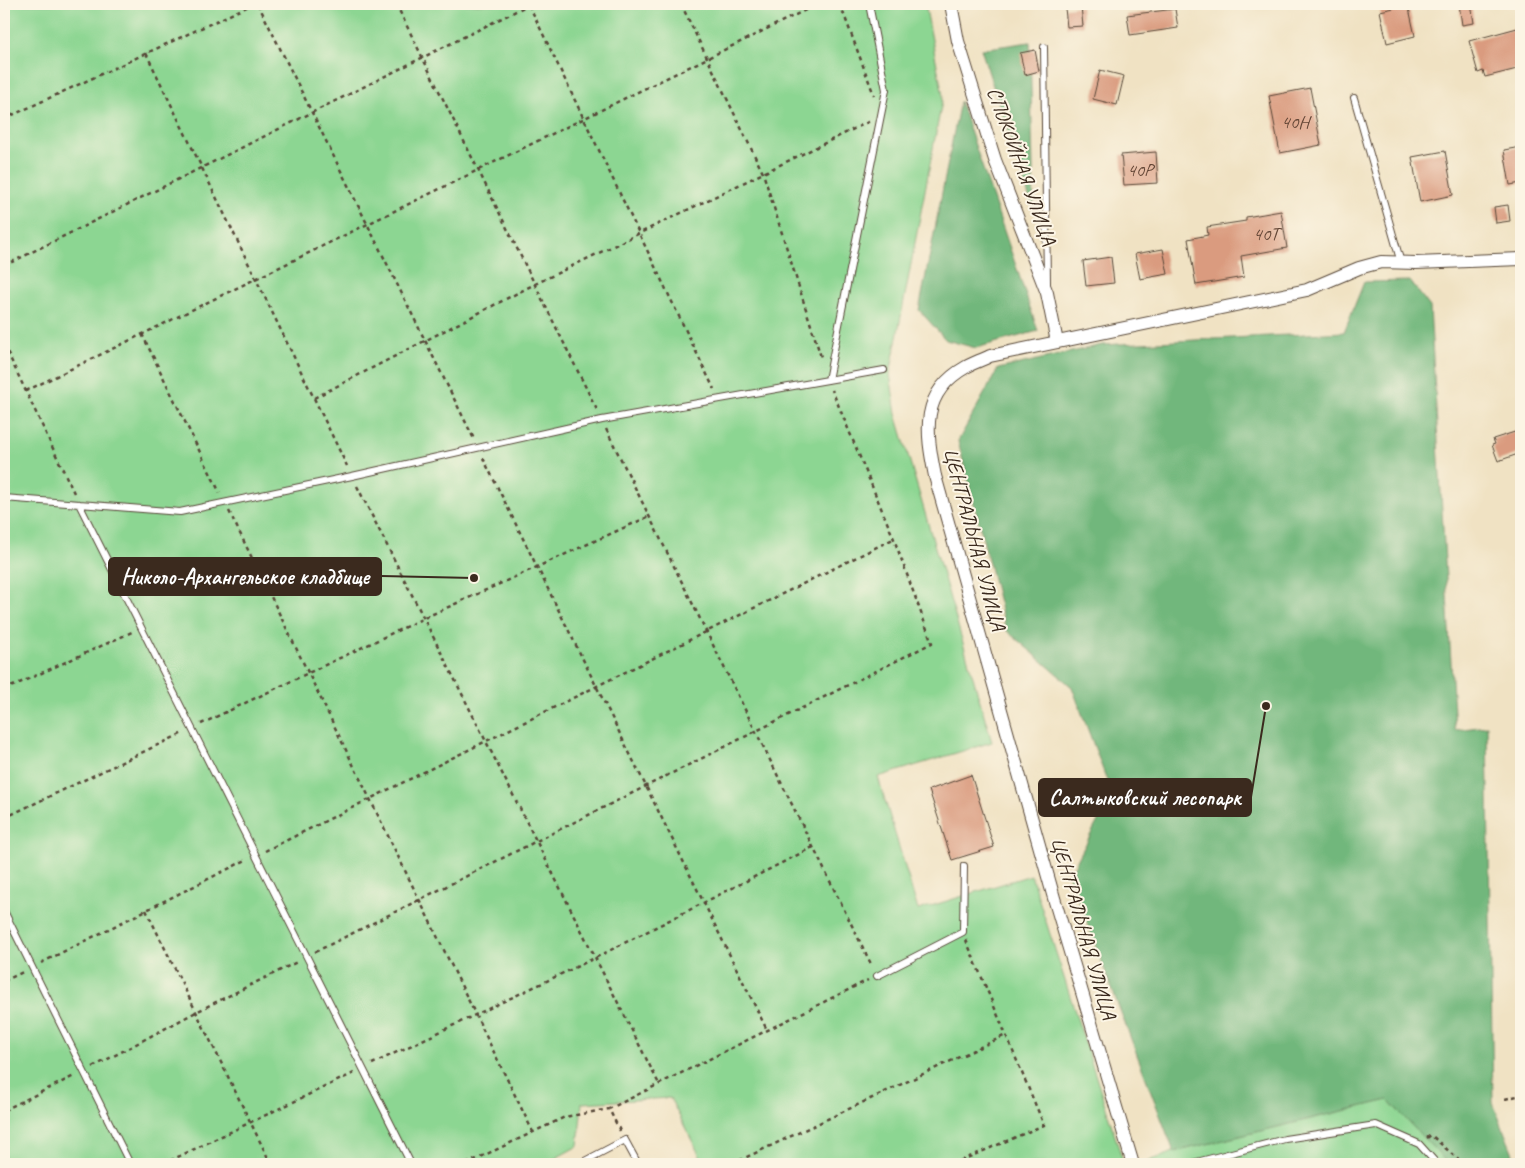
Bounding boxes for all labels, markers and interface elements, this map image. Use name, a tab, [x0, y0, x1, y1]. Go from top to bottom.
street label: СПОКОЙНАЯ УЛИЦА	[981, 83, 1063, 249]
house number: 40Н	[1281, 110, 1312, 134]
house number: 40Р	[1127, 158, 1156, 182]
house number: 40Т	[1253, 222, 1283, 246]
street label: ЦЕНТРАЛЬНАЯ УЛИЦА	[938, 445, 1012, 635]
callout: Николо-Архангельское кладбище	[109, 558, 381, 595]
text: Николо-Архангельское кладбище	[121, 563, 372, 591]
callout: Салтыковский лесопарк	[1039, 779, 1251, 816]
text: Салтыковский лесопарк	[1049, 784, 1243, 812]
street label: ЦЕНТРАЛЬНАЯ УЛИЦА	[1046, 834, 1123, 1023]

